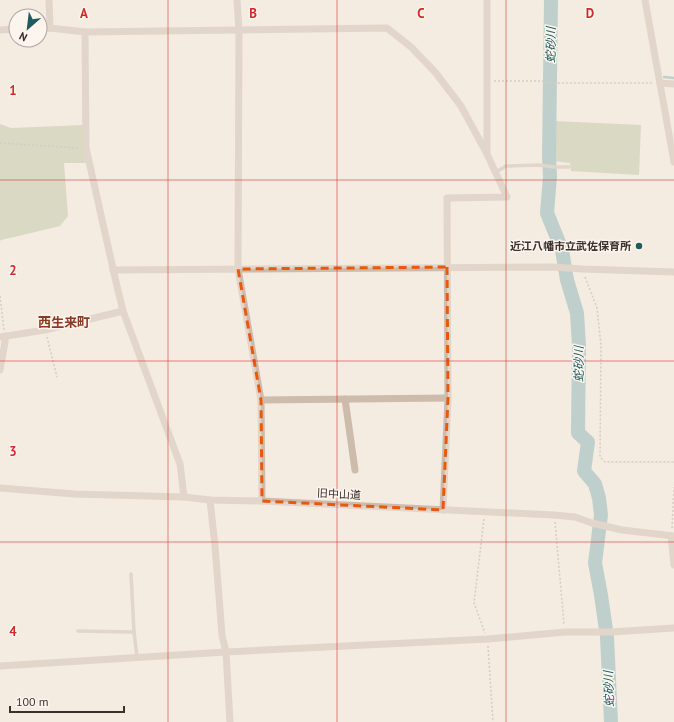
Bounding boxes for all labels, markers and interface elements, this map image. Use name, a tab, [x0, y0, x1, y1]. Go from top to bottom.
text: A	[80, 5, 88, 22]
text: B	[249, 5, 257, 22]
text: C	[417, 5, 425, 22]
text: D	[586, 5, 594, 22]
north arrow	[8, 8, 48, 48]
water label: 蛇砂川	[543, 25, 558, 63]
text: N	[17, 29, 30, 45]
text: 1	[9, 82, 17, 99]
place label: 近江八幡市立武佐保育所	[510, 239, 631, 253]
marker: 近江八幡市立武佐保育所	[634, 241, 644, 251]
text: 2	[9, 262, 17, 279]
district label: 西生来町	[38, 314, 90, 331]
water label: 蛇砂川	[571, 344, 586, 382]
text: 3	[9, 443, 17, 460]
street label: 旧中山道	[317, 486, 361, 502]
text: 4	[9, 623, 17, 640]
water label: 蛇砂川	[600, 669, 617, 707]
scale bar	[10, 688, 124, 714]
text: 100 m	[16, 694, 49, 709]

